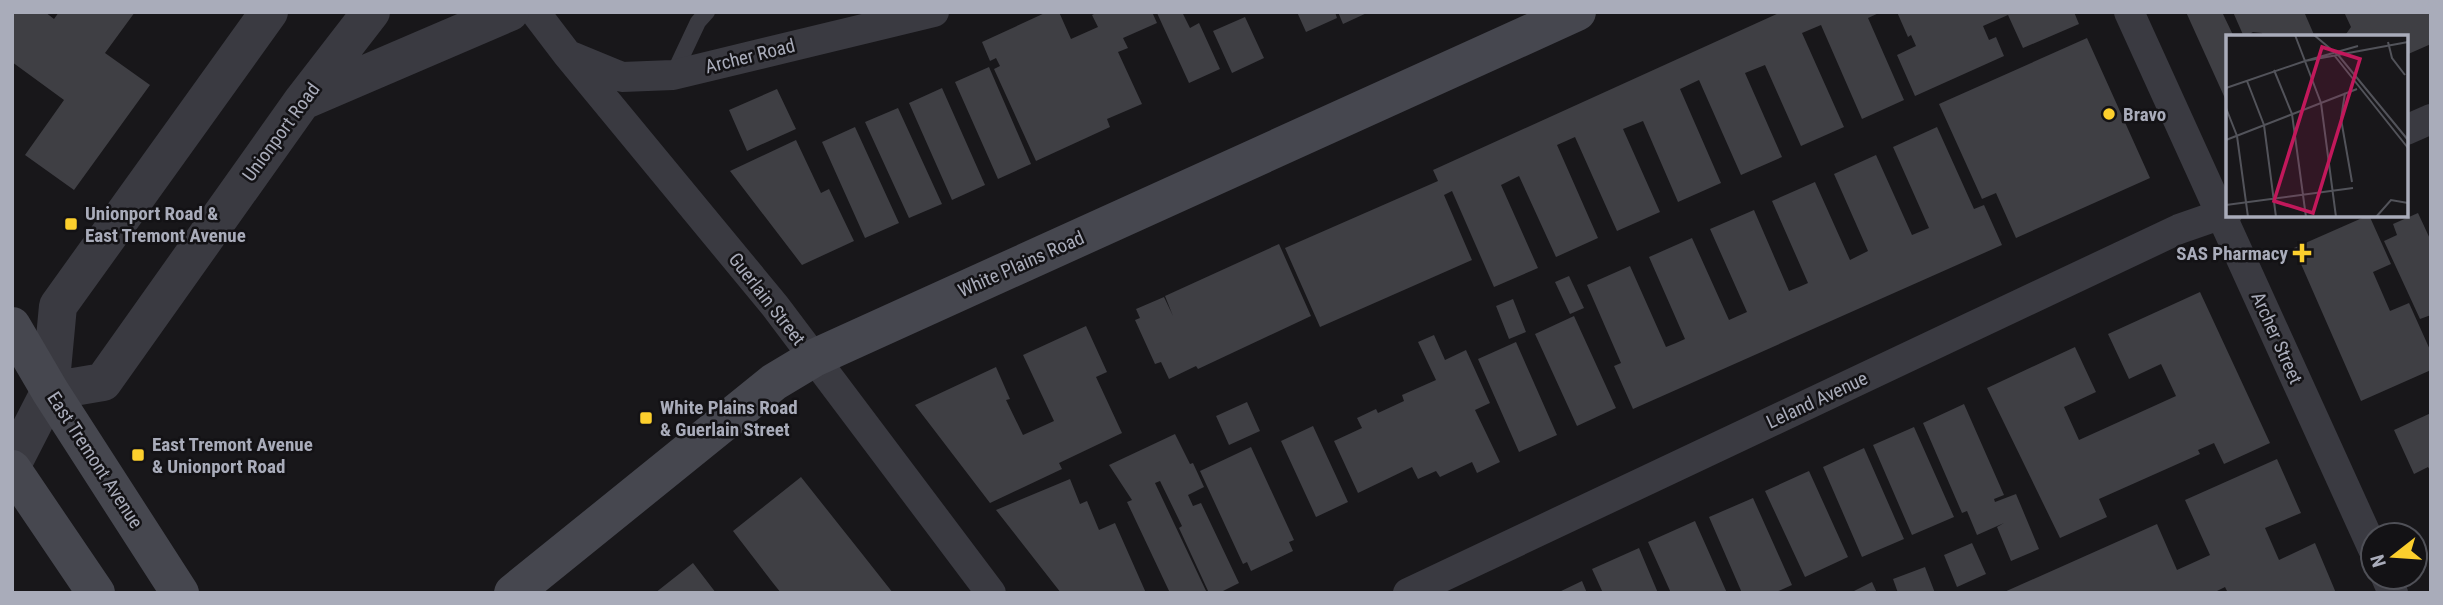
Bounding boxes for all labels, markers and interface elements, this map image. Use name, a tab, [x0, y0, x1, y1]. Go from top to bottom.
street label: Archer Road	[703, 34, 797, 78]
inset map	[2226, 35, 2408, 217]
street label: Unionport Road	[238, 78, 324, 186]
place label: Bravo	[2123, 103, 2166, 126]
marker: Bravo	[2101, 106, 2117, 122]
place label: Unionport Road & East Tremont Avenue	[85, 202, 246, 247]
marker: Unionport Road & East Tremont Avenue	[63, 216, 79, 232]
street label: White Plains Road	[954, 226, 1088, 302]
place label: SAS Pharmacy	[2176, 242, 2289, 265]
marker: SAS Pharmacy	[2294, 245, 2310, 261]
street label: Guerlain Street	[724, 248, 810, 350]
street label: Archer Street	[2247, 289, 2307, 387]
street label: Leland Avenue	[1763, 366, 1871, 433]
street label: East Tremont Avenue	[42, 387, 148, 533]
place label: White Plains Road & Guerlain Street	[660, 396, 798, 441]
marker: White Plains Road & Guerlain Street	[638, 410, 654, 426]
place label: East Tremont Avenue & Unionport Road	[152, 433, 313, 478]
marker: East Tremont Avenue & Unionport Road	[130, 447, 146, 463]
north arrow	[2359, 521, 2429, 591]
text: N	[2366, 552, 2391, 570]

